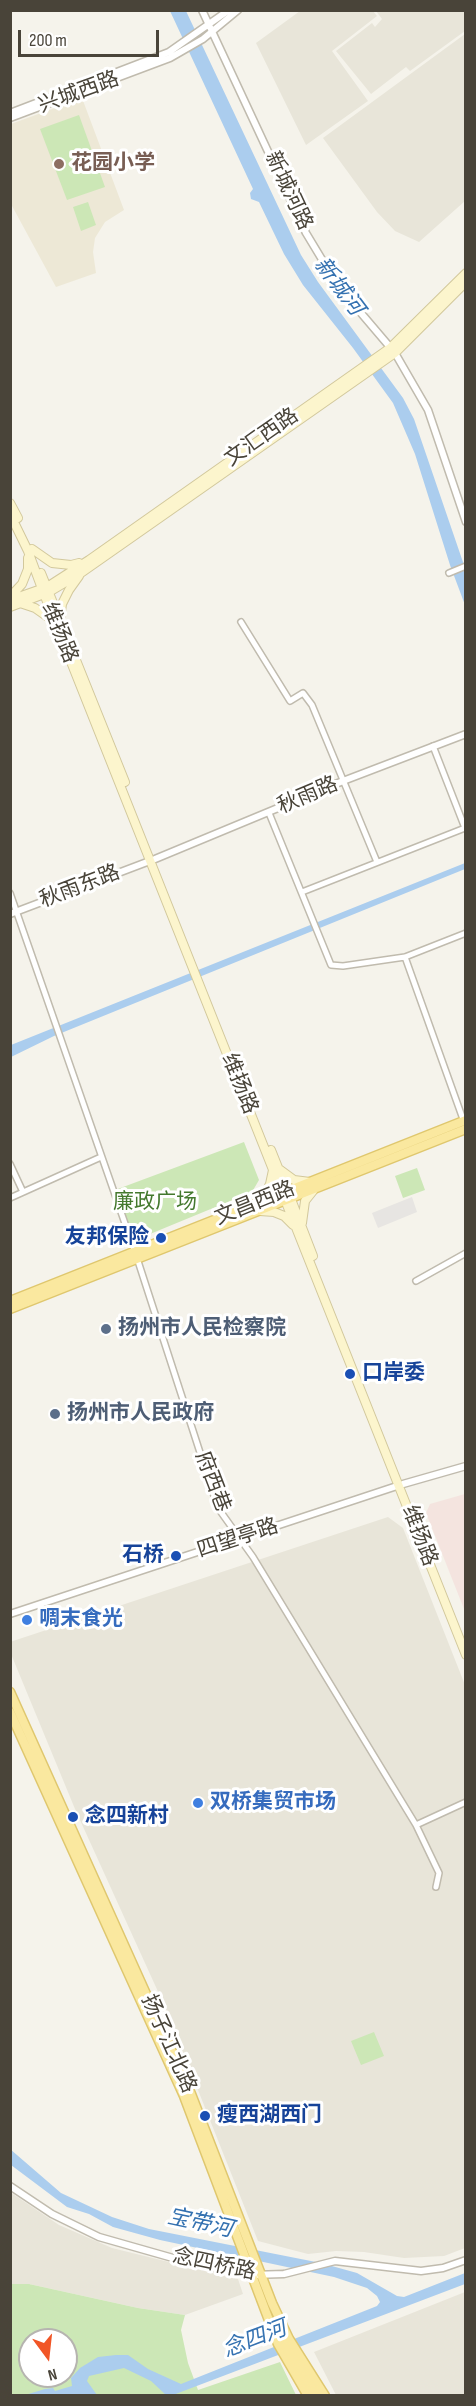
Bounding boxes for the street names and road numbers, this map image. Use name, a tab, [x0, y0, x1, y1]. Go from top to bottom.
street label: 兴城西路	[35, 67, 123, 119]
street label: 新城河路	[259, 148, 317, 234]
street label: 文汇西路	[220, 404, 304, 472]
street label: 维扬路	[36, 599, 82, 667]
street label: 秋雨路	[274, 772, 342, 820]
street label: 秋雨东路	[36, 860, 124, 914]
street label: 维扬路	[216, 1050, 262, 1118]
street label: 文昌西路	[211, 1177, 299, 1231]
street label: 府西巷	[189, 1448, 235, 1516]
street label: 维扬路	[396, 1502, 442, 1570]
street label: 四望亭路	[194, 1514, 282, 1564]
street label: 扬子江北路	[135, 1991, 201, 2097]
street label: 念四桥路	[170, 2244, 258, 2286]

